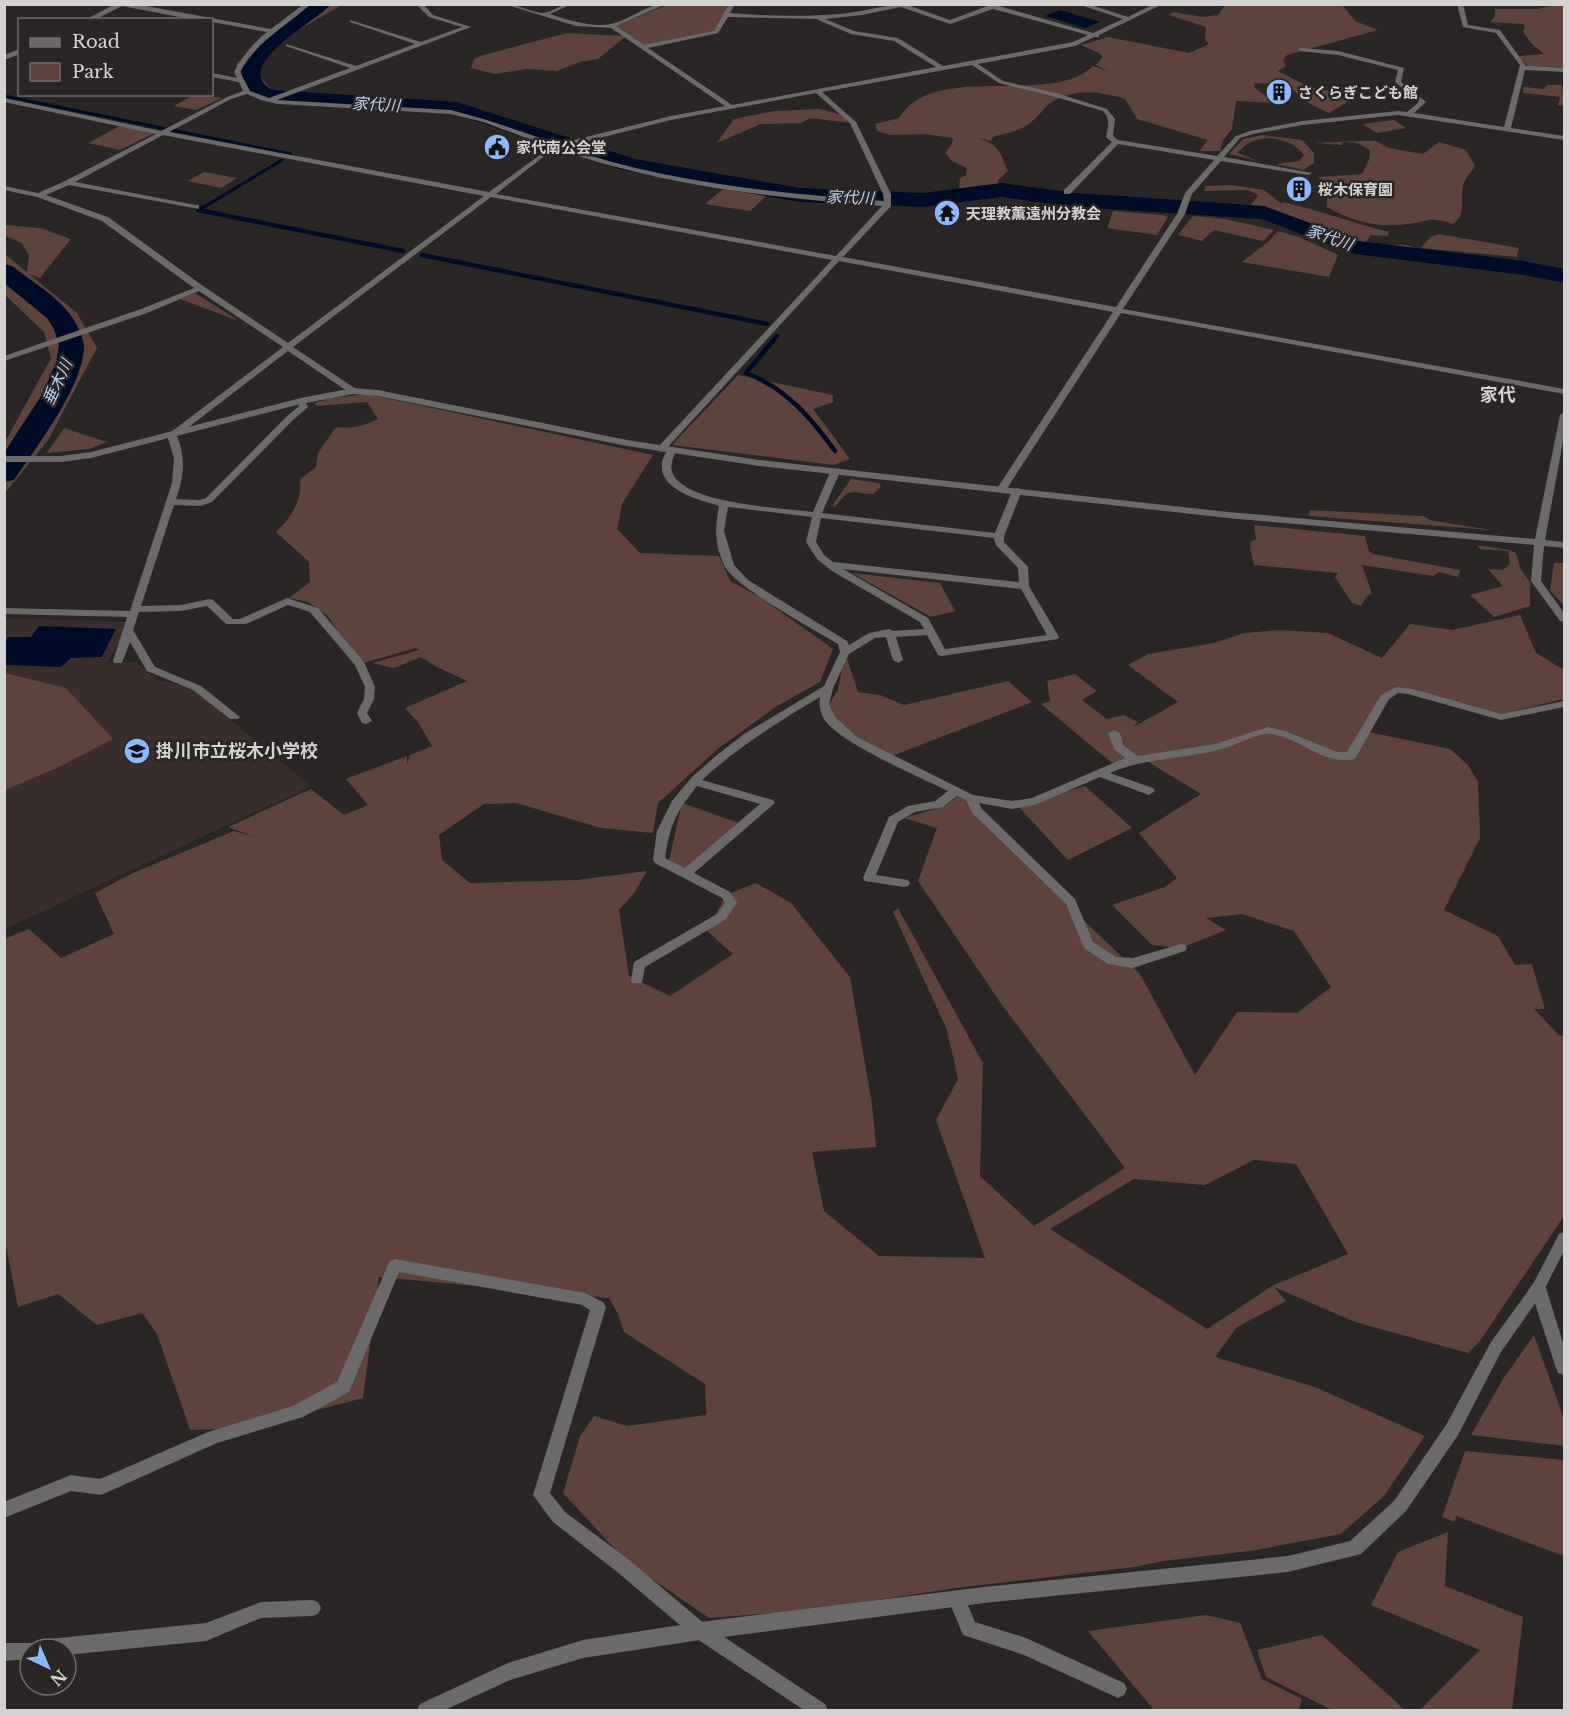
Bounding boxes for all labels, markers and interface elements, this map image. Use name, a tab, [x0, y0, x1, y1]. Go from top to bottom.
legend	[18, 18, 213, 96]
text: Road	[72, 31, 120, 53]
text: Park	[72, 61, 114, 83]
building icon: さくらぎこども館	[1264, 77, 1294, 107]
place label: さくらぎこども館	[1298, 83, 1418, 102]
water label: 家代川	[352, 93, 402, 115]
public building icon: 家代南公会堂	[482, 132, 512, 162]
place label: 家代南公会堂	[516, 138, 606, 157]
building icon: 桜木保育園	[1284, 174, 1314, 204]
place label: 桜木保育園	[1318, 180, 1393, 199]
water label: 家代川	[826, 186, 876, 208]
temple icon: 天理教薫遠州分教会	[932, 198, 962, 228]
place label: 天理教薫遠州分教会	[966, 204, 1101, 223]
water label: 家代川	[1304, 220, 1358, 255]
water label: 垂木川	[38, 354, 77, 408]
district label: 家代	[1480, 384, 1516, 406]
school or university icon: 掛川市立桜木小学校	[122, 736, 152, 766]
place label: 掛川市立桜木小学校	[156, 740, 318, 762]
north arrow	[18, 1637, 78, 1697]
text: N	[46, 1665, 71, 1690]

